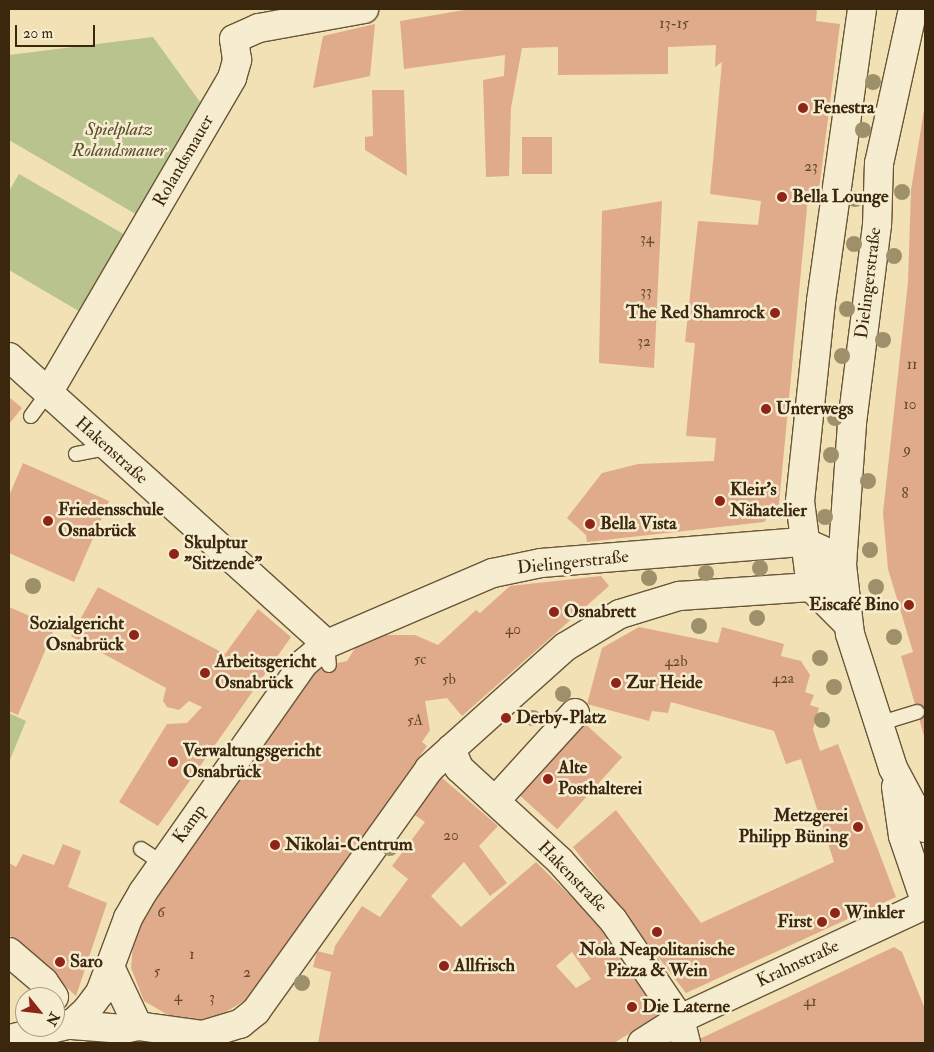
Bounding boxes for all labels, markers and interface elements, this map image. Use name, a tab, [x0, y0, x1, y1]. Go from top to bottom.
scale bar	[18, 15, 98, 47]
house number: 13-15	[659, 15, 689, 33]
text: 20 m	[23, 24, 53, 43]
place label: Fenestra	[813, 97, 874, 119]
marker: Fenestra	[797, 102, 809, 114]
street label: Rolandsmauer	[149, 111, 219, 211]
park label: Spielplatz Rolandsmauer	[72, 120, 166, 162]
house number: 23	[804, 158, 818, 176]
place label: Bella Lounge	[792, 186, 889, 208]
marker: Bella Lounge	[776, 191, 788, 203]
street label: Dielingerstraße	[851, 226, 887, 340]
house number: 34	[640, 230, 654, 248]
house number: 33	[640, 283, 652, 301]
place label: The Red Shamrock	[626, 302, 765, 324]
marker: The Red Shamrock	[769, 307, 781, 319]
house number: 32	[637, 333, 651, 351]
house number: 11	[907, 356, 917, 374]
house number: 10	[904, 396, 916, 414]
place label: Unterwegs	[776, 398, 853, 420]
marker: Unterwegs	[760, 403, 772, 415]
street label: Hakenstraße	[70, 413, 152, 489]
house number: 9	[903, 441, 911, 459]
place label: Kleir's Nähatelier	[730, 480, 807, 522]
house number: 8	[901, 485, 909, 503]
marker: Kleir's Nähatelier	[714, 495, 726, 507]
place label: Friedensschule Osnabrück	[58, 500, 164, 542]
place label: Bella Vista	[600, 513, 677, 535]
marker: Friedensschule Osnabrück	[42, 515, 54, 527]
marker: Bella Vista	[584, 518, 596, 530]
place label: Skulptur "Sitzende"	[184, 533, 262, 576]
street label: Dielingerstraße	[516, 546, 630, 580]
marker: Skulptur "Sitzende"	[168, 548, 180, 560]
place label: Eiscafé Bino	[809, 594, 899, 616]
marker: Eiscafé Bino	[903, 599, 915, 611]
place label: Osnabrett	[564, 601, 636, 623]
marker: Osnabrett	[548, 606, 560, 618]
place label: Sozialgericht Osnabrück	[30, 614, 124, 656]
house number: 40	[505, 621, 521, 639]
marker: Sozialgericht Osnabrück	[128, 629, 140, 641]
house number: 5c	[414, 651, 426, 669]
place label: Arbeitsgericht Osnabrück	[215, 652, 316, 694]
house number: 42b	[664, 653, 688, 671]
marker: Arbeitsgericht Osnabrück	[199, 667, 211, 679]
house number: 42a	[772, 670, 794, 688]
house number: 5b	[442, 671, 456, 689]
place label: Zur Heide	[626, 672, 702, 694]
marker: Zur Heide	[610, 677, 622, 689]
place label: Derby-Platz	[516, 707, 606, 729]
house number: 5A	[407, 712, 423, 730]
marker: Derby-Platz	[500, 712, 512, 724]
place label: Verwaltungsgericht Osnabrück	[183, 741, 321, 784]
marker: Verwaltungsgericht Osnabrück	[167, 756, 179, 768]
place label: Alte Posthalterei	[558, 758, 642, 801]
marker: Alte Posthalterei	[542, 773, 554, 785]
street label: Kamp	[169, 800, 211, 848]
place label: Metzgerei Philipp Büning	[739, 806, 848, 849]
marker: Metzgerei Philipp Büning	[852, 821, 864, 833]
house number: 20	[443, 827, 459, 845]
place label: Nikolai-Centrum	[285, 834, 413, 856]
street label: Hakenstraße	[533, 837, 611, 917]
marker: Nikolai-Centrum	[269, 839, 281, 851]
place label: Winkler	[845, 902, 905, 924]
house number: 6	[157, 904, 165, 922]
marker: Winkler	[829, 907, 841, 919]
place label: First	[777, 911, 812, 933]
marker: First	[816, 916, 828, 928]
marker: Nola Neapolitanische Pizza & Wein	[651, 926, 663, 938]
street label: Krahnstraße	[753, 935, 843, 993]
place label: Nola Neapolitanische Pizza & Wein	[579, 940, 735, 982]
house number: 1	[189, 946, 195, 964]
place label: Saro	[70, 951, 103, 973]
place label: Allfrisch	[454, 955, 515, 977]
marker: Saro	[54, 956, 66, 968]
marker: Allfrisch	[438, 960, 450, 972]
house number: 5	[154, 963, 160, 981]
house number: 2	[243, 964, 251, 982]
north arrow	[15, 987, 65, 1037]
house number: 4	[174, 988, 182, 1006]
house number: 3	[209, 989, 215, 1007]
house number: 41	[803, 993, 817, 1011]
place label: Die Laterne	[642, 996, 730, 1018]
marker: Die Laterne	[626, 1001, 638, 1013]
text: N	[42, 1009, 63, 1029]

